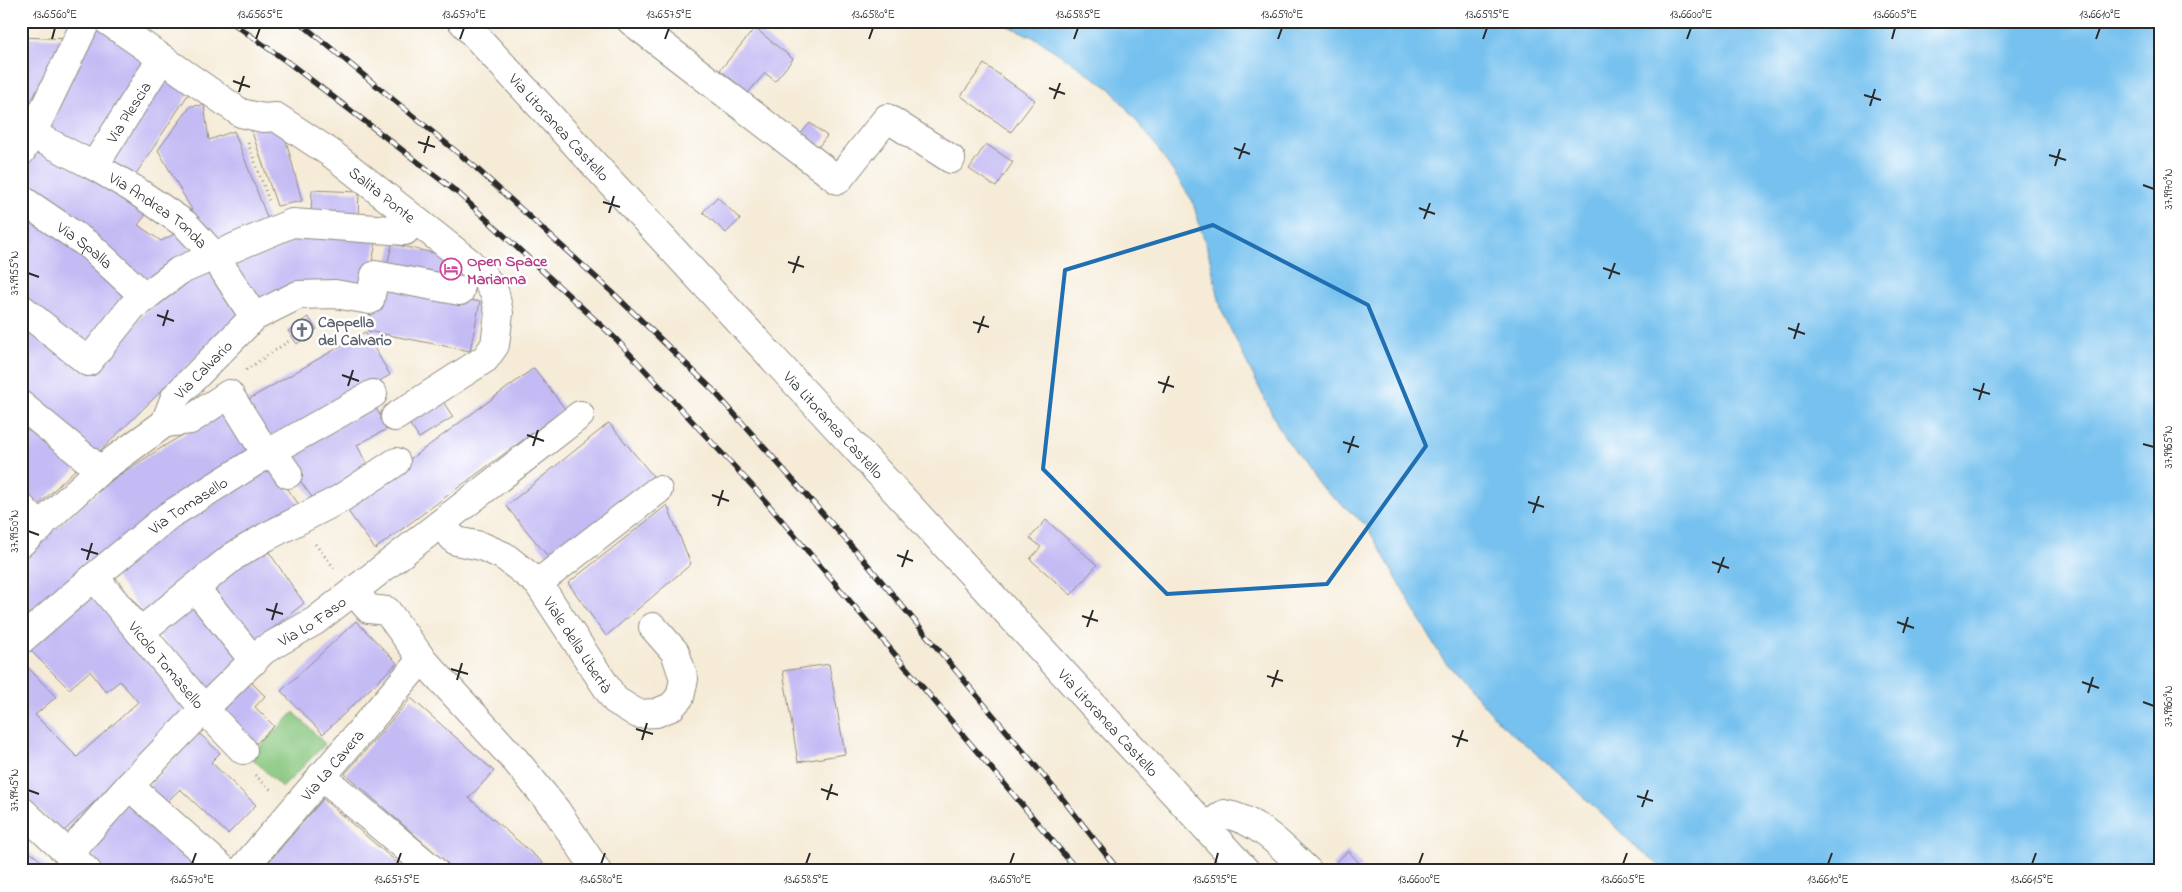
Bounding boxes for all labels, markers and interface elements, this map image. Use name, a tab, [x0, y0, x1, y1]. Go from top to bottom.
text: 13.6560°E	[33, 6, 77, 24]
text: 13.6565°E	[237, 6, 283, 24]
text: 13.6570°E	[442, 6, 486, 24]
text: 13.6575°E	[646, 6, 692, 24]
text: 13.6580°E	[851, 6, 895, 24]
text: 13.6585°E	[1055, 6, 1101, 24]
text: 13.6590°E	[1261, 6, 1303, 24]
text: 13.6595°E	[1465, 6, 1509, 24]
text: 13.6600°E	[1670, 6, 1712, 24]
text: 13.6605°E	[1873, 6, 1917, 24]
text: 13.6610°E	[2079, 6, 2121, 24]
street label: Via Litoranea Castello	[501, 68, 614, 188]
street label: Via Plescia	[101, 77, 158, 149]
street label: Salita Ponte	[343, 161, 421, 230]
street label: Via Andrea Tonda	[103, 167, 212, 255]
text: 37.9970°N	[2160, 168, 2178, 210]
street label: Via Spalla	[50, 216, 118, 276]
place label: Open Space Marianna	[467, 250, 548, 292]
text: 37.9955°N	[6, 251, 24, 295]
hotel icon: Open Space Marianna	[439, 257, 463, 281]
place label: Cappella del Calvario	[318, 311, 392, 353]
church icon: Cappella del Calvario	[290, 318, 314, 342]
street label: Via Calvario	[168, 335, 239, 406]
street label: Via Litoranea Castello	[776, 366, 889, 485]
text: 37.9965°N	[2160, 425, 2178, 469]
street label: Via Tomasello	[143, 471, 233, 542]
text: 37.9950°N	[6, 510, 24, 552]
street label: Via Lo Faso	[273, 591, 352, 654]
street label: Viale della Libertà	[536, 592, 617, 699]
street label: Vicolo Tomasello	[121, 616, 209, 715]
street label: Via Litoranea Castello	[1051, 663, 1163, 783]
text: 37.9960°N	[2160, 685, 2178, 727]
street label: Via La Cavera	[295, 725, 371, 808]
text: 37.9945°N	[6, 769, 24, 811]
text: 13.6570°E	[170, 871, 214, 889]
text: 13.6575°E	[374, 871, 420, 889]
text: 13.6580°E	[579, 871, 623, 889]
text: 13.6585°E	[783, 871, 829, 889]
text: 13.6590°E	[989, 871, 1031, 889]
text: 13.6595°E	[1193, 871, 1237, 889]
text: 13.6600°E	[1398, 871, 1440, 889]
text: 13.6605°E	[1601, 871, 1645, 889]
text: 13.6610°E	[1807, 871, 1849, 889]
text: 13.6615°E	[2011, 871, 2053, 889]

